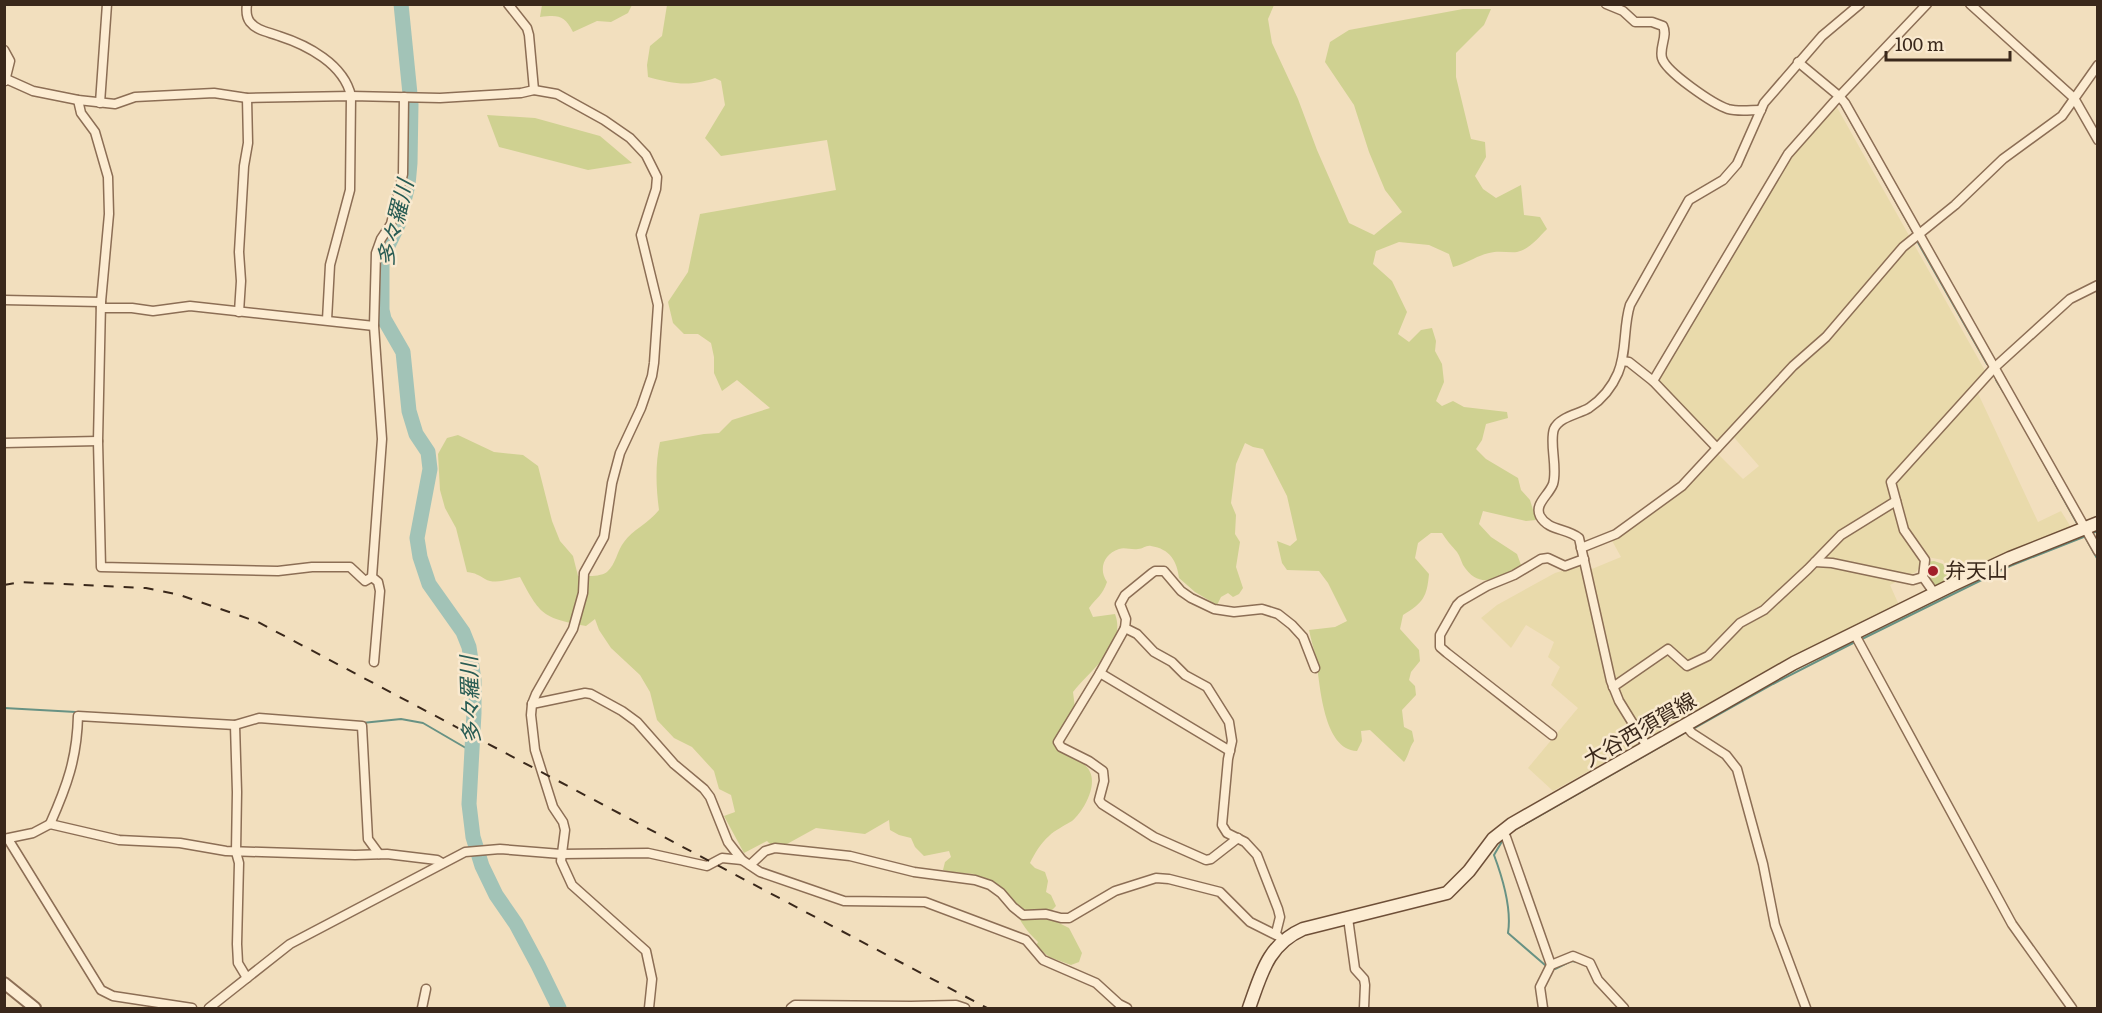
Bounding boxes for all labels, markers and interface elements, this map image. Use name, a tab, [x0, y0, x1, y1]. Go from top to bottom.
scale bar	[1886, 24, 2010, 62]
text: 100 m	[1895, 30, 1944, 57]
water label: 多々羅川	[367, 174, 421, 269]
place label: 弁天山	[1945, 553, 2008, 584]
marker: 弁天山	[1926, 564, 1940, 578]
water label: 多々羅川	[450, 654, 487, 745]
street label: 大谷西須賀線	[1576, 683, 1701, 773]

